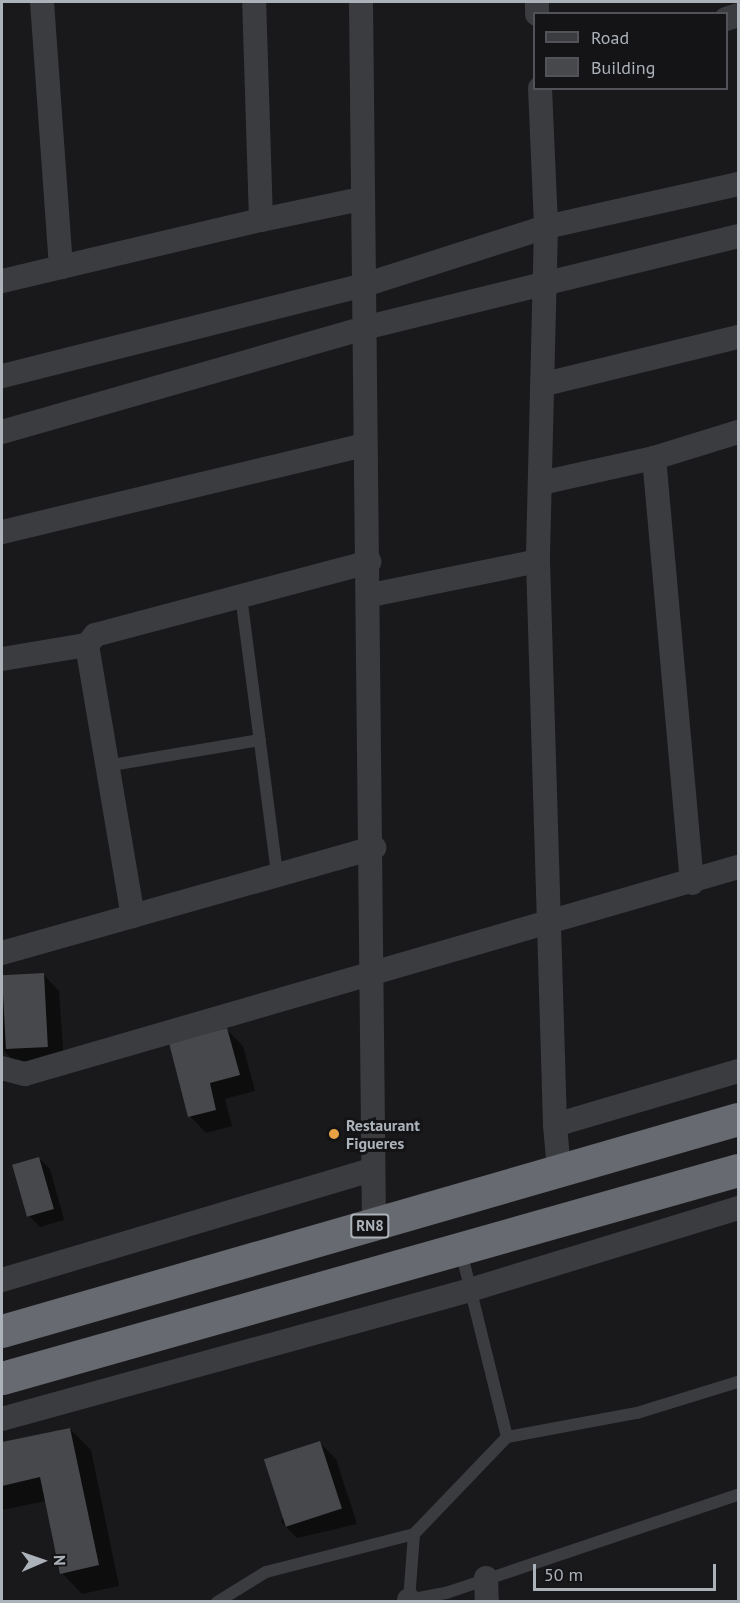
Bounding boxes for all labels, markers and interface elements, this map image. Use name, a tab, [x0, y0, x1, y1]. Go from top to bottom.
legend	[533, 12, 728, 90]
text: Road	[591, 26, 629, 49]
text: Building	[591, 56, 655, 79]
place label: Restaurant Figueres	[346, 1115, 420, 1153]
marker: Restaurant Figueres	[327, 1127, 341, 1141]
road number: RN8	[349, 1214, 391, 1238]
north arrow	[12, 1531, 72, 1591]
scale bar	[536, 1552, 719, 1590]
text: N	[50, 1555, 70, 1566]
text: 50 m	[544, 1563, 583, 1586]

